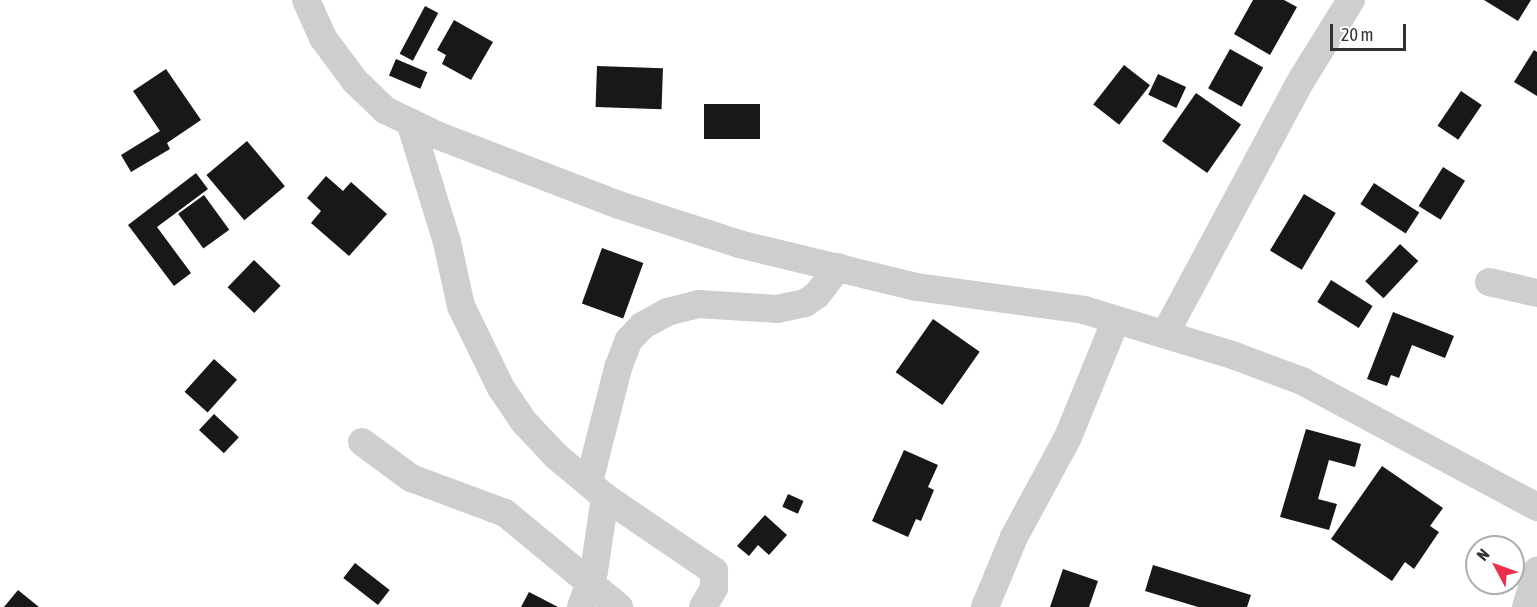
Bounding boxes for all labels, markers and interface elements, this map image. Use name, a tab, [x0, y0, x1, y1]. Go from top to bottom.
scale bar	[1333, 12, 1410, 50]
text: 20 m	[1341, 24, 1373, 45]
north arrow	[1465, 535, 1525, 595]
text: N	[1473, 545, 1493, 564]

